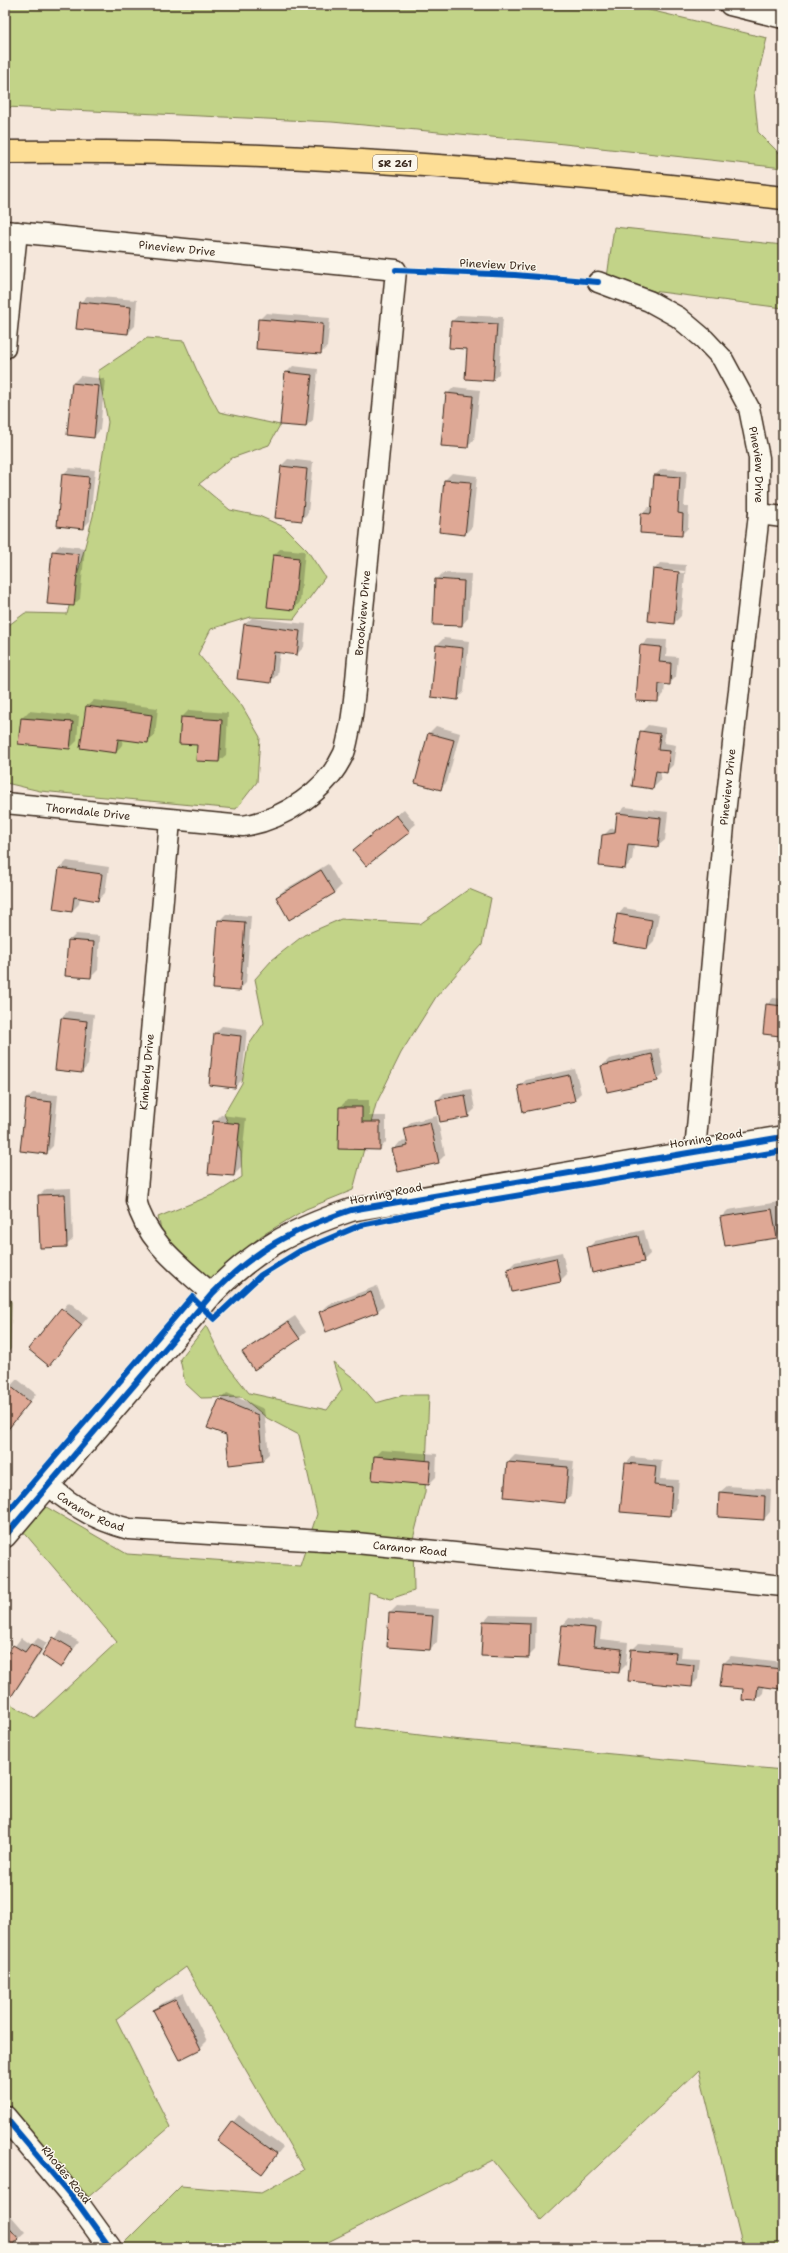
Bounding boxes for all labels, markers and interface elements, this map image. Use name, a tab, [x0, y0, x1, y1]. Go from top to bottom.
road number: SR 261	[373, 155, 417, 171]
street label: Pineview Drive	[138, 237, 216, 259]
street label: Pineview Drive	[459, 255, 537, 275]
street label: Pineview Drive	[745, 425, 767, 503]
street label: Brookview Drive	[352, 570, 374, 656]
street label: Pineview Drive	[717, 748, 739, 826]
street label: Thorndale Drive	[45, 800, 131, 824]
street label: Kimberly Drive	[136, 1033, 158, 1111]
street label: Horning Road	[668, 1126, 744, 1152]
street label: Horning Road	[348, 1180, 424, 1208]
street label: Caranor Road	[54, 1488, 126, 1535]
street label: Caranor Road	[372, 1537, 448, 1560]
street label: Rhodes Road	[38, 2143, 94, 2207]

